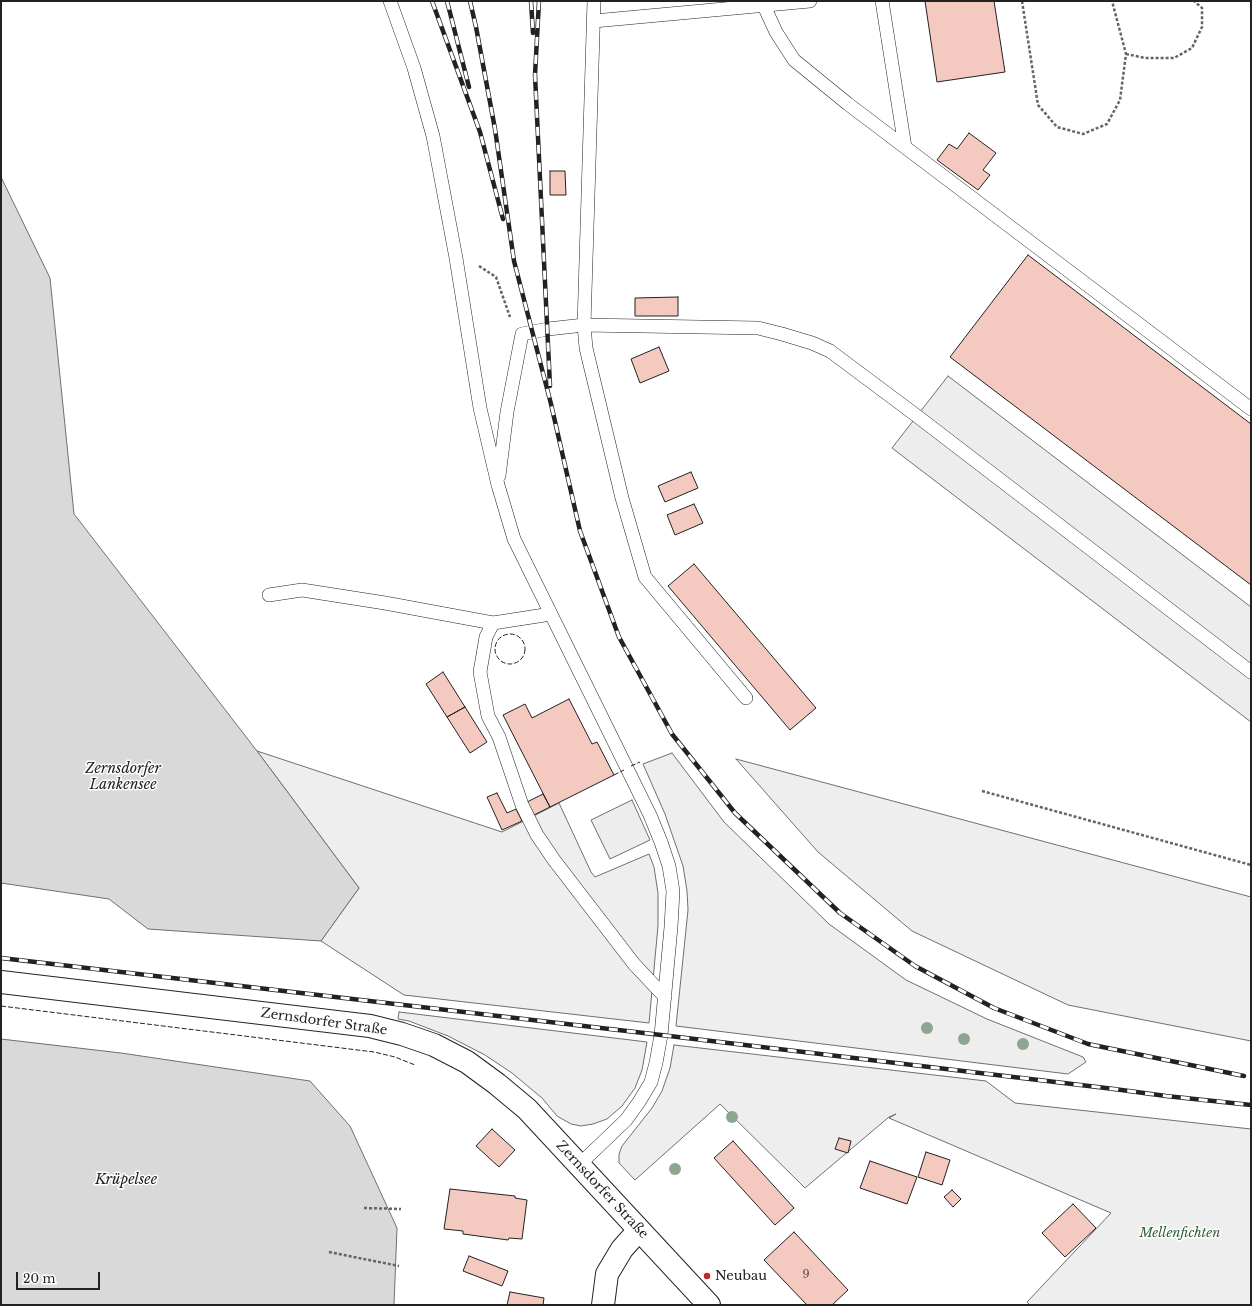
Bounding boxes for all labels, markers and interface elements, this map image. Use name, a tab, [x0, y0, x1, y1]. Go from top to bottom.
water label: Zernsdorfer Lankensee	[85, 761, 161, 794]
street label: Zernsdorfer Straße	[260, 1005, 388, 1039]
street label: Zernsdorfer Straße	[553, 1138, 651, 1242]
water label: Krüpelsee	[95, 1172, 157, 1188]
park label: Mellenfichten	[1140, 1225, 1220, 1241]
scale bar	[18, 1264, 102, 1290]
place label: Neubau	[715, 1268, 767, 1284]
house number: 9	[802, 1268, 810, 1282]
text: 20 m	[23, 1271, 55, 1286]
marker: Neubau	[702, 1271, 712, 1281]

